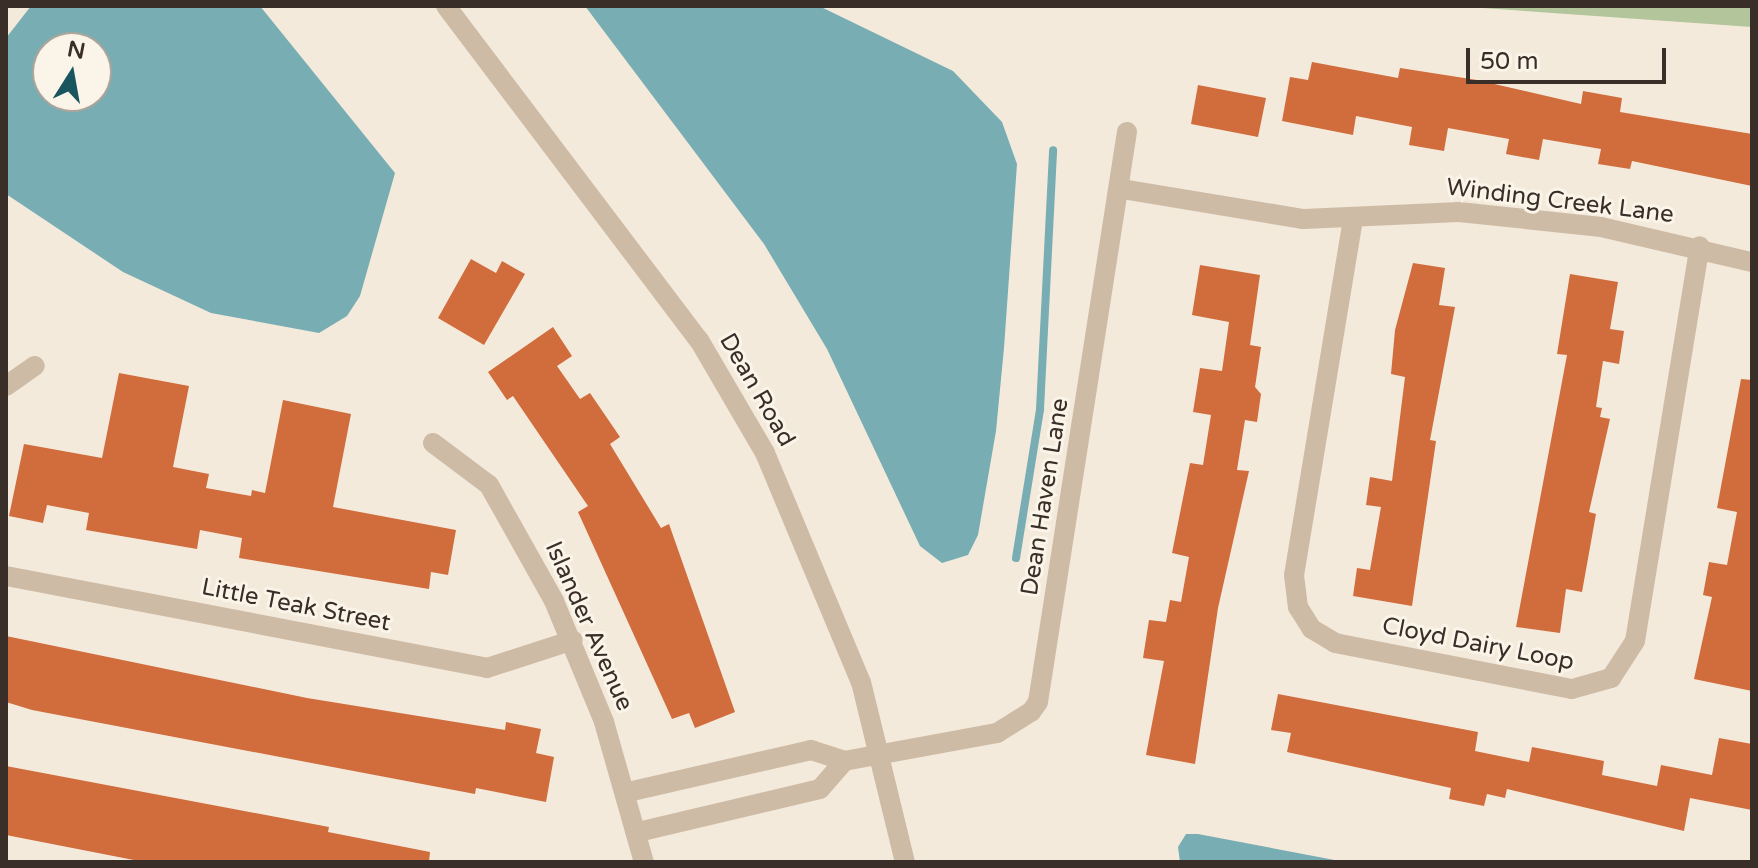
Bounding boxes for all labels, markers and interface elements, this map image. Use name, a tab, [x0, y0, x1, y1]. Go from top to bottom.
north arrow	[32, 32, 112, 112]
scale bar	[1470, 32, 1670, 82]
text: N	[65, 36, 87, 65]
text: 50 m	[1480, 47, 1538, 76]
street label: Winding Creek Lane	[1445, 173, 1675, 229]
street label: Dean Road	[713, 328, 801, 452]
street label: Dean Haven Lane	[1015, 396, 1075, 598]
street label: Islander Avenue	[539, 537, 639, 715]
street label: Little Teak Street	[199, 573, 393, 637]
street label: Cloyd Dairy Loop	[1380, 611, 1576, 677]

